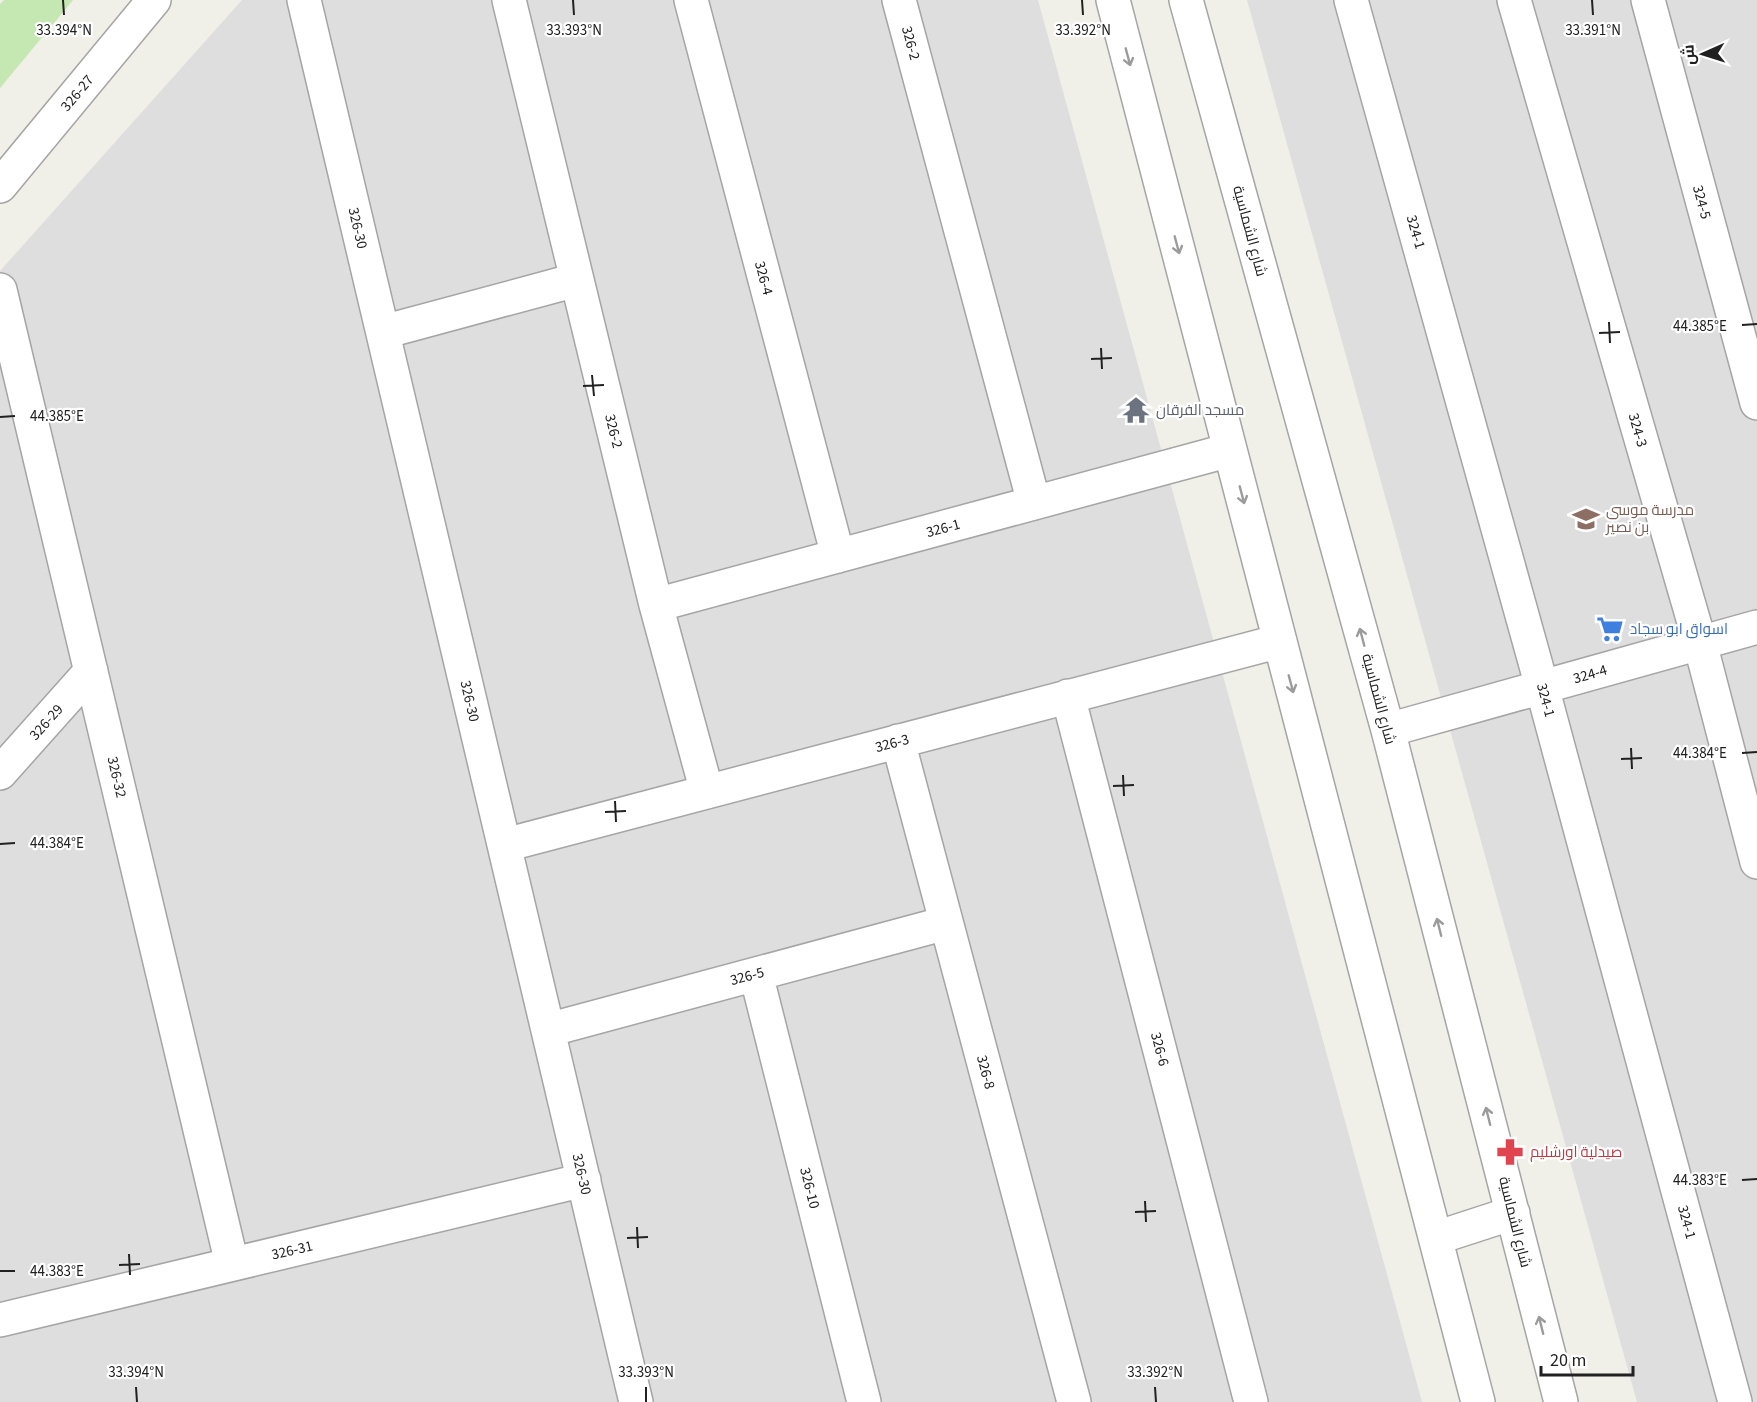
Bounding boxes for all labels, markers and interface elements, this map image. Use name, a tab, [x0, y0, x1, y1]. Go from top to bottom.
text: 33.394°N	[36, 20, 92, 41]
text: 33.393°N	[546, 20, 602, 41]
text: 33.392°N	[1055, 20, 1111, 41]
text: 33.391°N	[1565, 20, 1621, 41]
street label: 326-2	[896, 24, 925, 63]
north arrow	[1673, 24, 1733, 84]
text: ش	[1677, 44, 1701, 66]
one-way arrow	[1122, 47, 1134, 66]
street label: 326-27	[56, 71, 99, 116]
street label: شارع الشماسية	[1227, 183, 1272, 279]
street label: 324-5	[1687, 183, 1716, 222]
street label: 326-30	[343, 205, 372, 251]
street label: 324-1	[1401, 213, 1430, 252]
one-way arrow	[1172, 235, 1183, 254]
street label: 326-4	[749, 259, 778, 298]
text: 44.385°E	[1673, 316, 1727, 337]
temple icon: مسجد الفرقان	[1121, 395, 1151, 425]
place label: مسجد الفرقان	[1156, 400, 1244, 421]
text: 44.385°E	[30, 406, 84, 427]
street label: 324-3	[1623, 411, 1652, 450]
street label: 326-2	[599, 412, 628, 450]
one-way arrow	[1237, 485, 1248, 504]
place label: مدرسة موسى بن نصير	[1605, 500, 1694, 538]
school or university icon: مدرسة موسى بن نصير	[1571, 504, 1601, 534]
street label: 326-1	[924, 514, 963, 543]
supermarket icon: اسواق ابو سجاد	[1595, 614, 1625, 644]
place label: اسواق ابو سجاد	[1630, 619, 1728, 640]
one-way arrow	[1356, 628, 1368, 647]
street label: شارع الشماسية	[1356, 651, 1401, 747]
street label: 324-4	[1571, 659, 1610, 689]
one-way arrow	[1286, 674, 1298, 693]
street label: 326-30	[455, 678, 484, 724]
street label: 324-1	[1531, 681, 1560, 720]
street label: 326-29	[25, 700, 68, 745]
street label: 326-3	[873, 729, 912, 758]
text: 44.384°E	[1673, 743, 1727, 764]
street label: 326-32	[102, 754, 131, 800]
text: 44.384°E	[30, 833, 84, 854]
one-way arrow	[1433, 918, 1444, 937]
street label: 326-5	[728, 962, 767, 991]
street label: 326-6	[1145, 1030, 1174, 1069]
street label: 326-8	[971, 1053, 1000, 1092]
one-way arrow	[1481, 1107, 1493, 1126]
pharmacy icon: صيدلية اورشليم	[1495, 1137, 1525, 1167]
place label: صيدلية اورشليم	[1530, 1142, 1622, 1163]
street label: 326-30	[567, 1151, 596, 1197]
street label: 326-10	[794, 1165, 825, 1211]
text: 44.383°E	[1673, 1170, 1727, 1191]
street label: شارع الشماسية	[1493, 1174, 1536, 1270]
street label: 324-1	[1672, 1203, 1701, 1242]
street label: 326-31	[269, 1236, 315, 1265]
text: 44.383°E	[30, 1261, 84, 1282]
one-way arrow	[1535, 1316, 1547, 1335]
scale bar	[1541, 1339, 1632, 1377]
text: 20 m	[1550, 1348, 1586, 1373]
text: 33.394°N	[108, 1362, 164, 1383]
text: 33.393°N	[618, 1362, 674, 1383]
text: 33.392°N	[1127, 1362, 1183, 1383]

